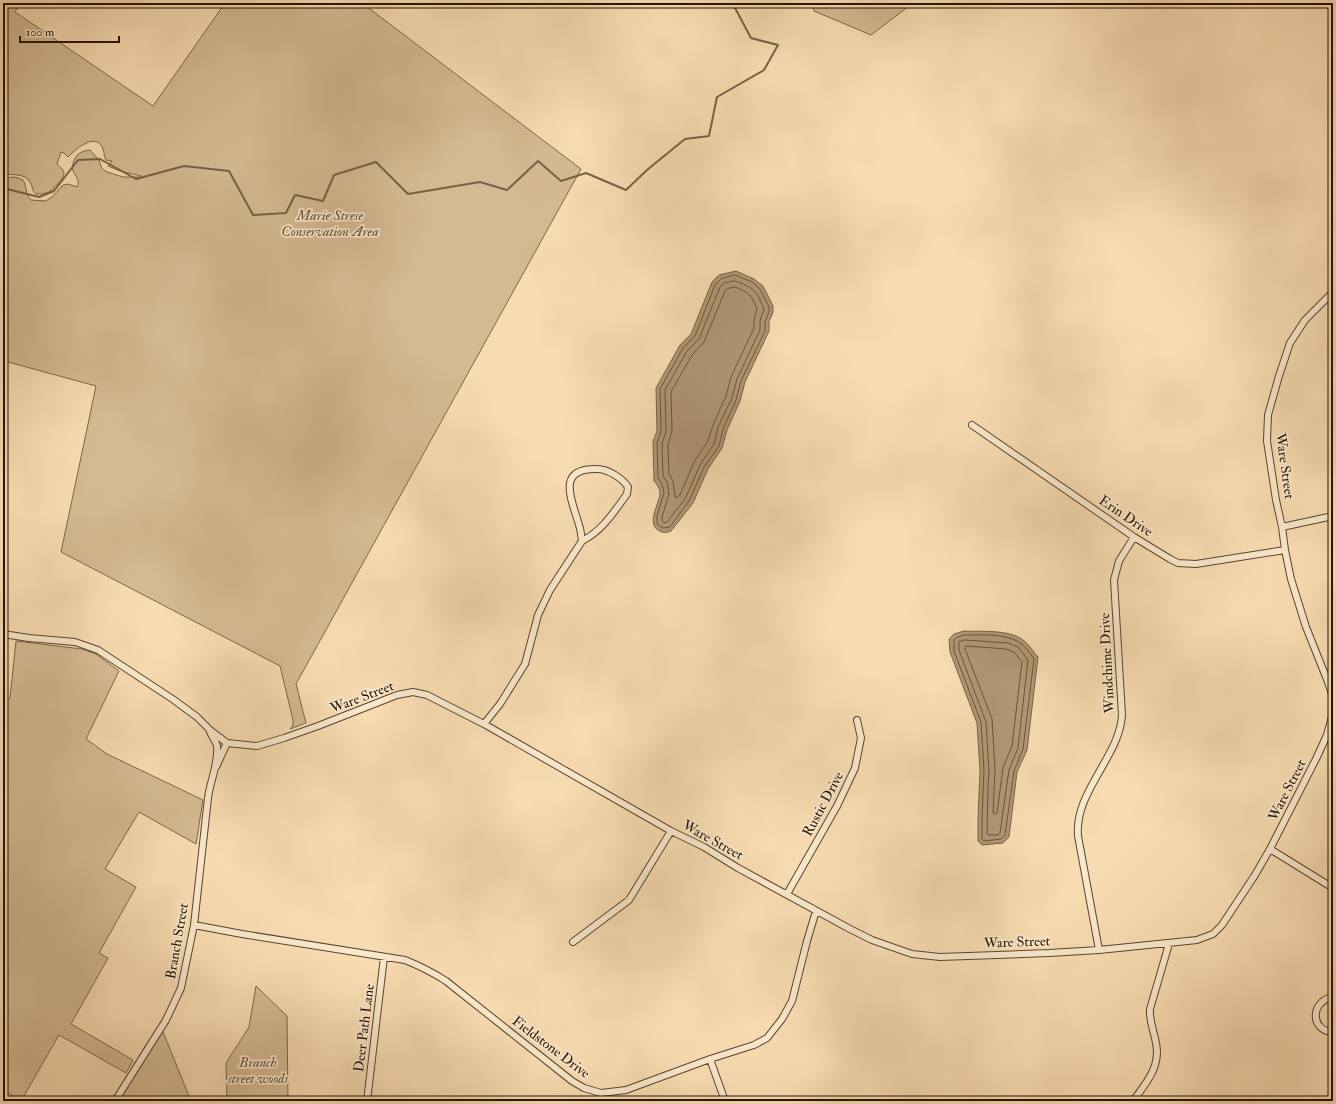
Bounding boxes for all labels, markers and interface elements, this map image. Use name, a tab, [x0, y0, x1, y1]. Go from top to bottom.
scale bar	[20, 18, 119, 44]
text: 100 m	[26, 25, 55, 40]
park label: Marie Strese Conservation Area	[281, 207, 379, 240]
street label: Ware Street	[1272, 431, 1298, 501]
street label: Erin Drive	[1096, 492, 1156, 540]
street label: Windchime Drive	[1096, 612, 1118, 715]
street label: Ware Street	[327, 677, 397, 717]
street label: Ware Street	[1264, 756, 1310, 824]
street label: Rustic Drive	[799, 769, 847, 839]
street label: Ware Street	[679, 816, 747, 864]
street label: Branch Street	[162, 901, 192, 980]
street label: Ware Street	[982, 932, 1051, 952]
street label: Deer Path Lane	[350, 983, 378, 1073]
street label: Fieldstone Drive	[509, 1012, 593, 1082]
park label: Branch street woods	[227, 1054, 289, 1087]

